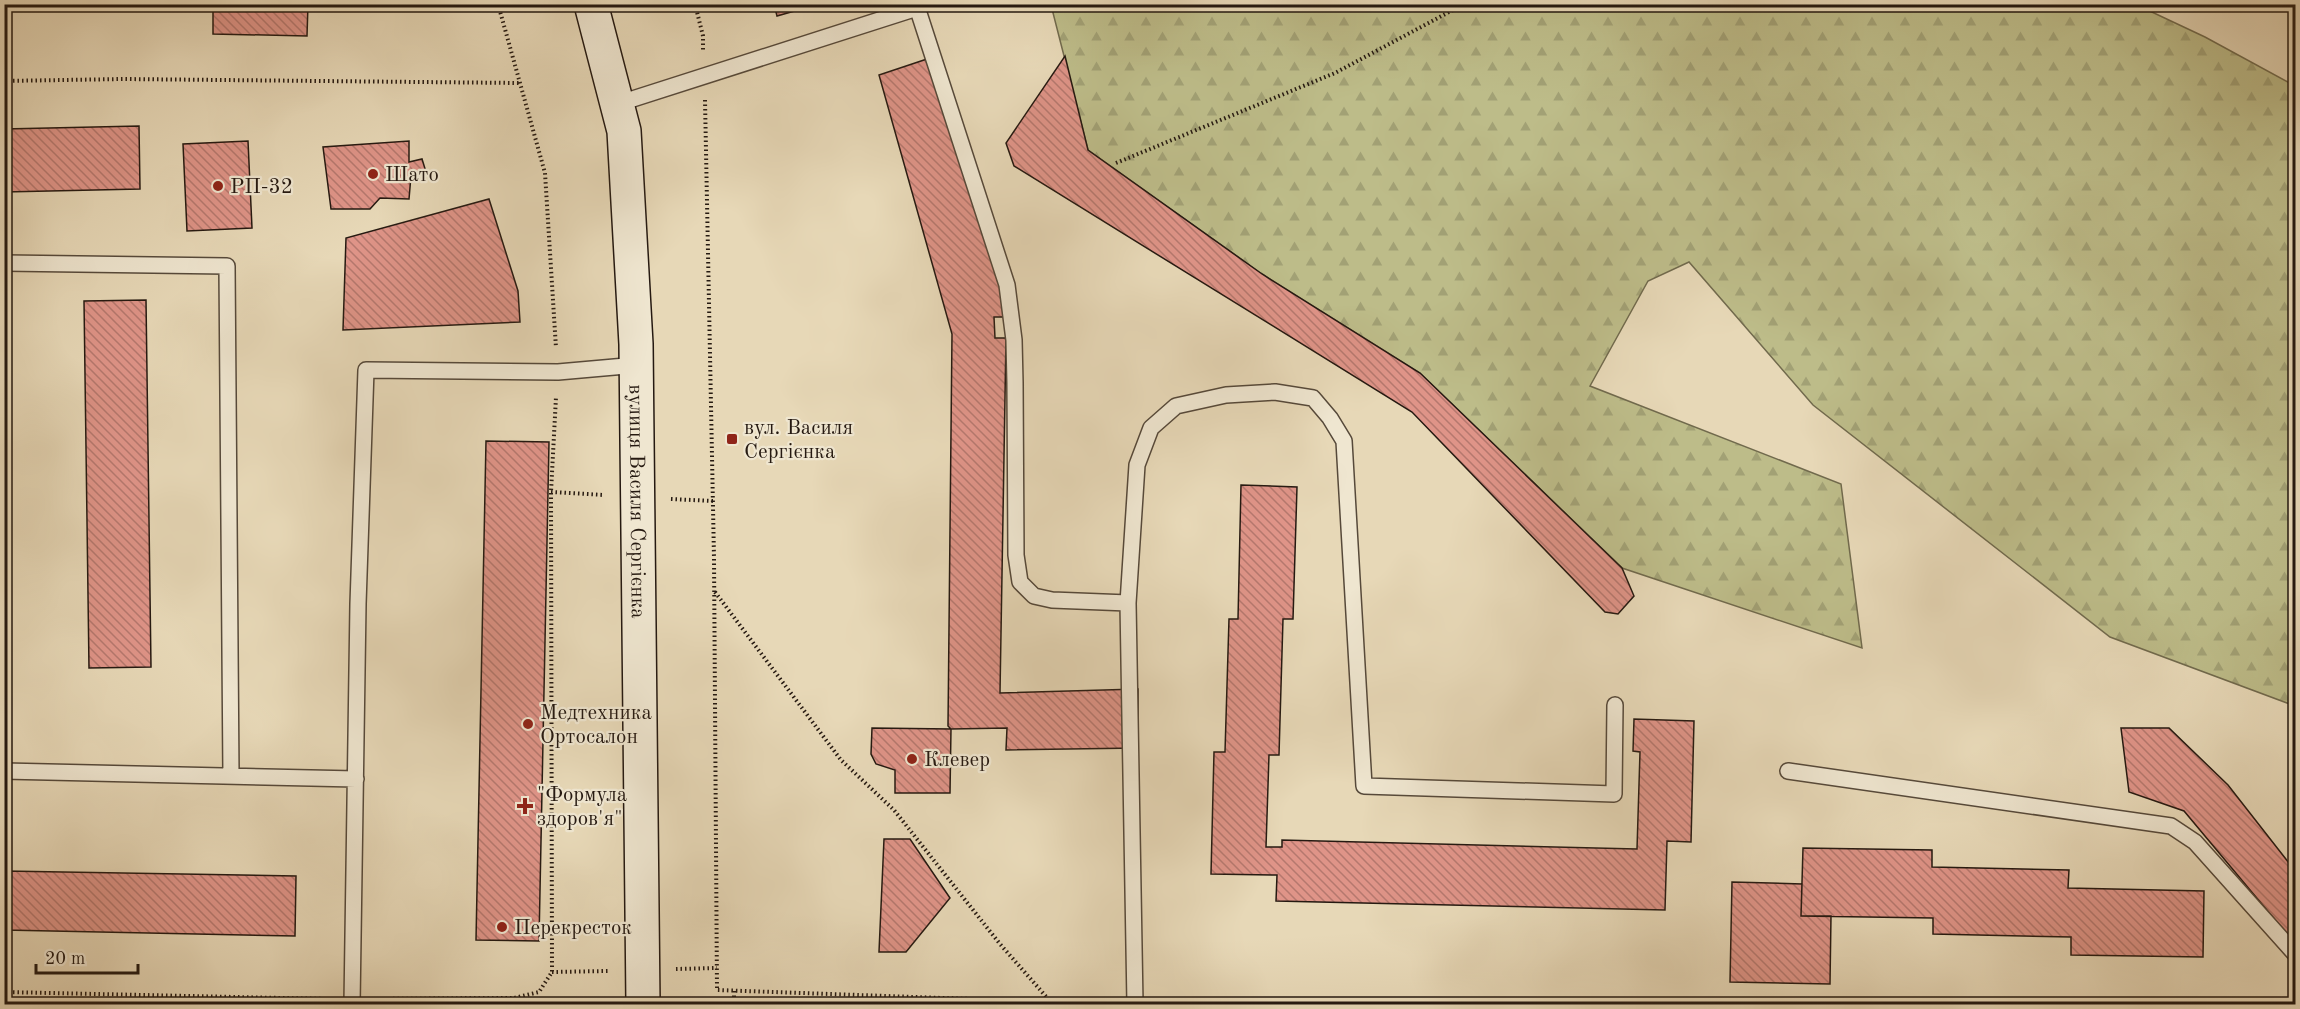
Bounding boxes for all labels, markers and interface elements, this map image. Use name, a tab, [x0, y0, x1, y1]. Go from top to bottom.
place label: Шато	[385, 165, 439, 186]
marker: Шато	[366, 167, 380, 181]
place label: РП-32	[230, 177, 293, 198]
marker: РП-32	[211, 179, 225, 193]
street label: вулиця Василя Сергієнка	[624, 384, 648, 619]
place label: вул. Василя Сергієнка	[744, 418, 853, 463]
marker: вул. Василя Сергієнка	[725, 432, 739, 446]
place label: Медтехника Ортосалон	[540, 703, 652, 748]
marker: Медтехника Ортосалон	[521, 717, 535, 731]
place label: Клевер	[924, 750, 990, 771]
marker: Клевер	[905, 752, 919, 766]
place label: "Формула здоров'я"	[537, 785, 627, 830]
marker: "Формула здоров'я"	[518, 799, 532, 813]
place label: Перекресток	[514, 918, 632, 939]
marker: Перекресток	[495, 920, 509, 934]
scale bar	[36, 937, 138, 975]
text: 20 m	[45, 950, 85, 968]

